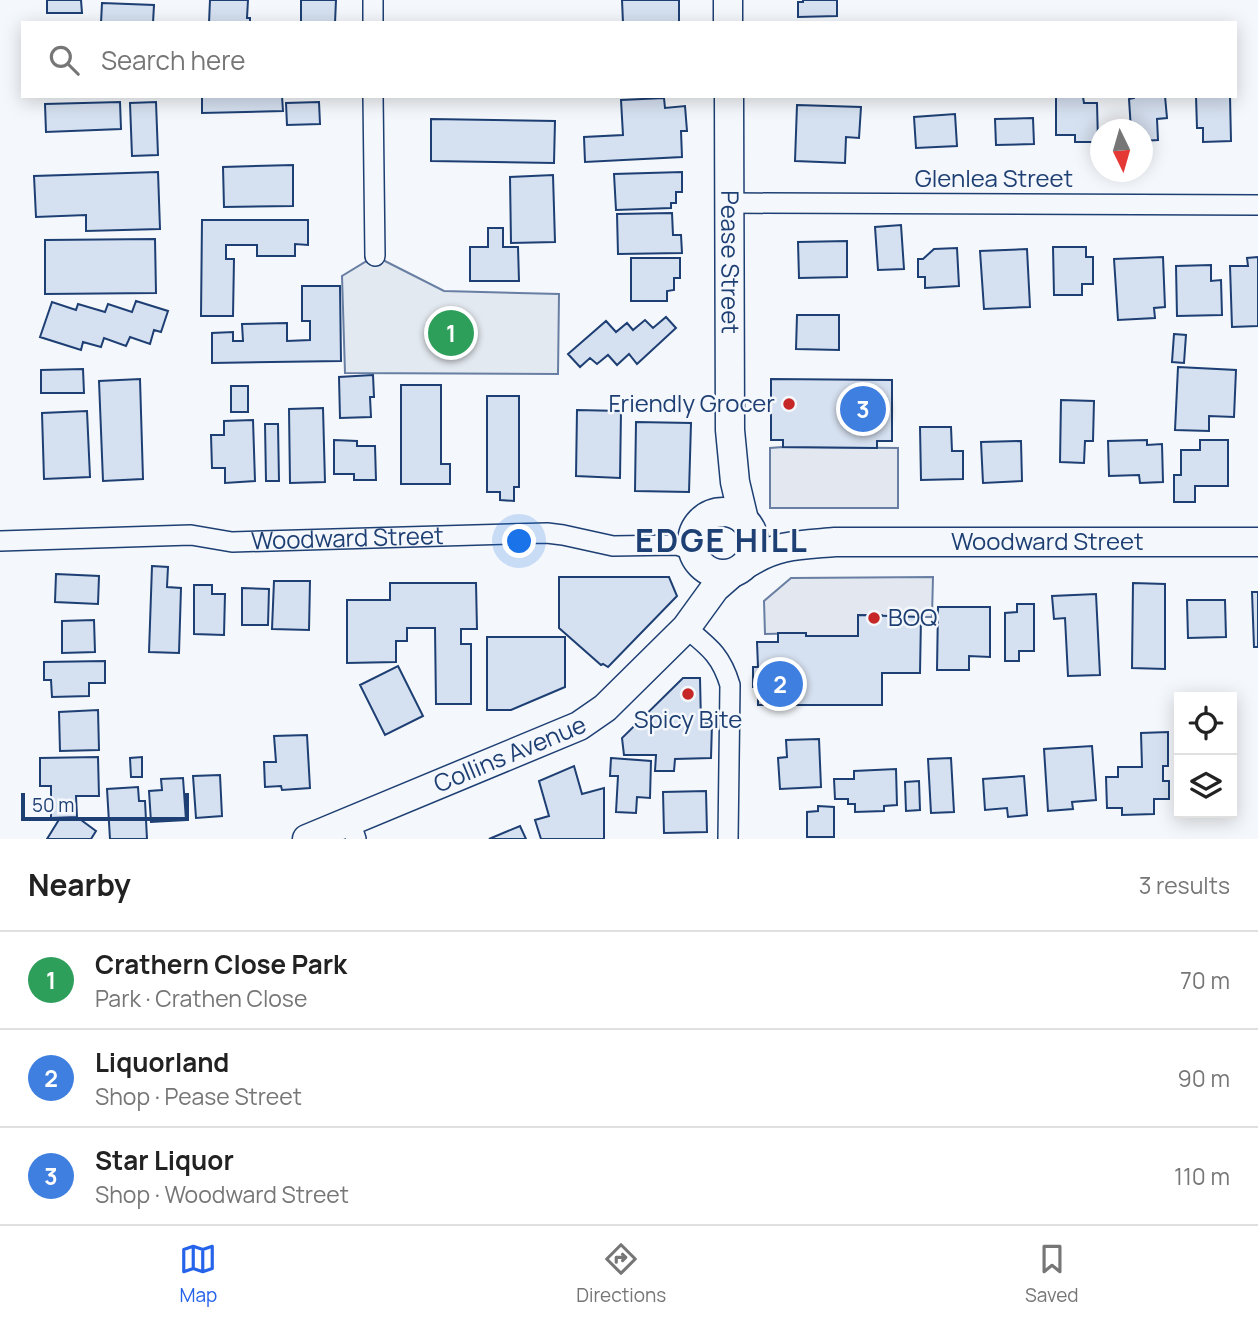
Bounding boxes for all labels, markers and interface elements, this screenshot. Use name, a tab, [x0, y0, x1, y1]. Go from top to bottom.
search box	[21, 21, 1237, 98]
icon: search	[45, 41, 83, 79]
text: Search here	[101, 42, 246, 78]
north arrow	[1090, 119, 1153, 182]
street label: Glenlea Street	[915, 161, 1073, 194]
street label: Pease Street	[714, 190, 748, 334]
pin: 1	[428, 307, 474, 359]
pin: 3	[840, 383, 886, 435]
place label: Friendly Grocer	[608, 386, 775, 419]
marker: Friendly Grocer	[781, 396, 797, 412]
street label: Woodward Street	[250, 518, 444, 556]
district label: EDGE HILL	[635, 518, 809, 562]
your location	[502, 524, 536, 558]
street label: Woodward Street	[951, 524, 1144, 557]
place label: BOQ	[888, 600, 937, 633]
marker: BOQ	[866, 610, 882, 626]
pin: 2	[757, 658, 803, 710]
marker: Spicy Bite	[680, 686, 696, 702]
map controls	[1174, 692, 1237, 818]
button: locate	[1174, 692, 1237, 755]
place label: Spicy Bite	[634, 702, 742, 735]
street label: Collins Avenue	[428, 707, 591, 800]
button: layers	[1174, 755, 1237, 818]
scale bar	[21, 790, 189, 822]
text: 50 m	[32, 792, 74, 818]
text: Nearby	[28, 864, 131, 905]
text: 3 results	[1139, 869, 1230, 901]
text: Crathern Close Park	[95, 946, 347, 982]
text: 1	[46, 964, 56, 996]
text: 70 m	[1180, 964, 1230, 996]
text: Park · Crathen Close	[95, 982, 307, 1014]
text: Liquorland	[95, 1044, 229, 1080]
text: 2	[44, 1062, 58, 1094]
text: 90 m	[1178, 1062, 1230, 1094]
text: Shop · Pease Street	[95, 1080, 302, 1112]
text: Star Liquor	[95, 1142, 234, 1178]
text: 3	[44, 1160, 58, 1192]
text: 110 m	[1174, 1160, 1230, 1192]
text: Shop · Woodward Street	[95, 1178, 349, 1210]
tab: Map	[179, 1240, 217, 1308]
tab: Directions	[576, 1240, 666, 1308]
tab: Saved	[1025, 1240, 1079, 1308]

